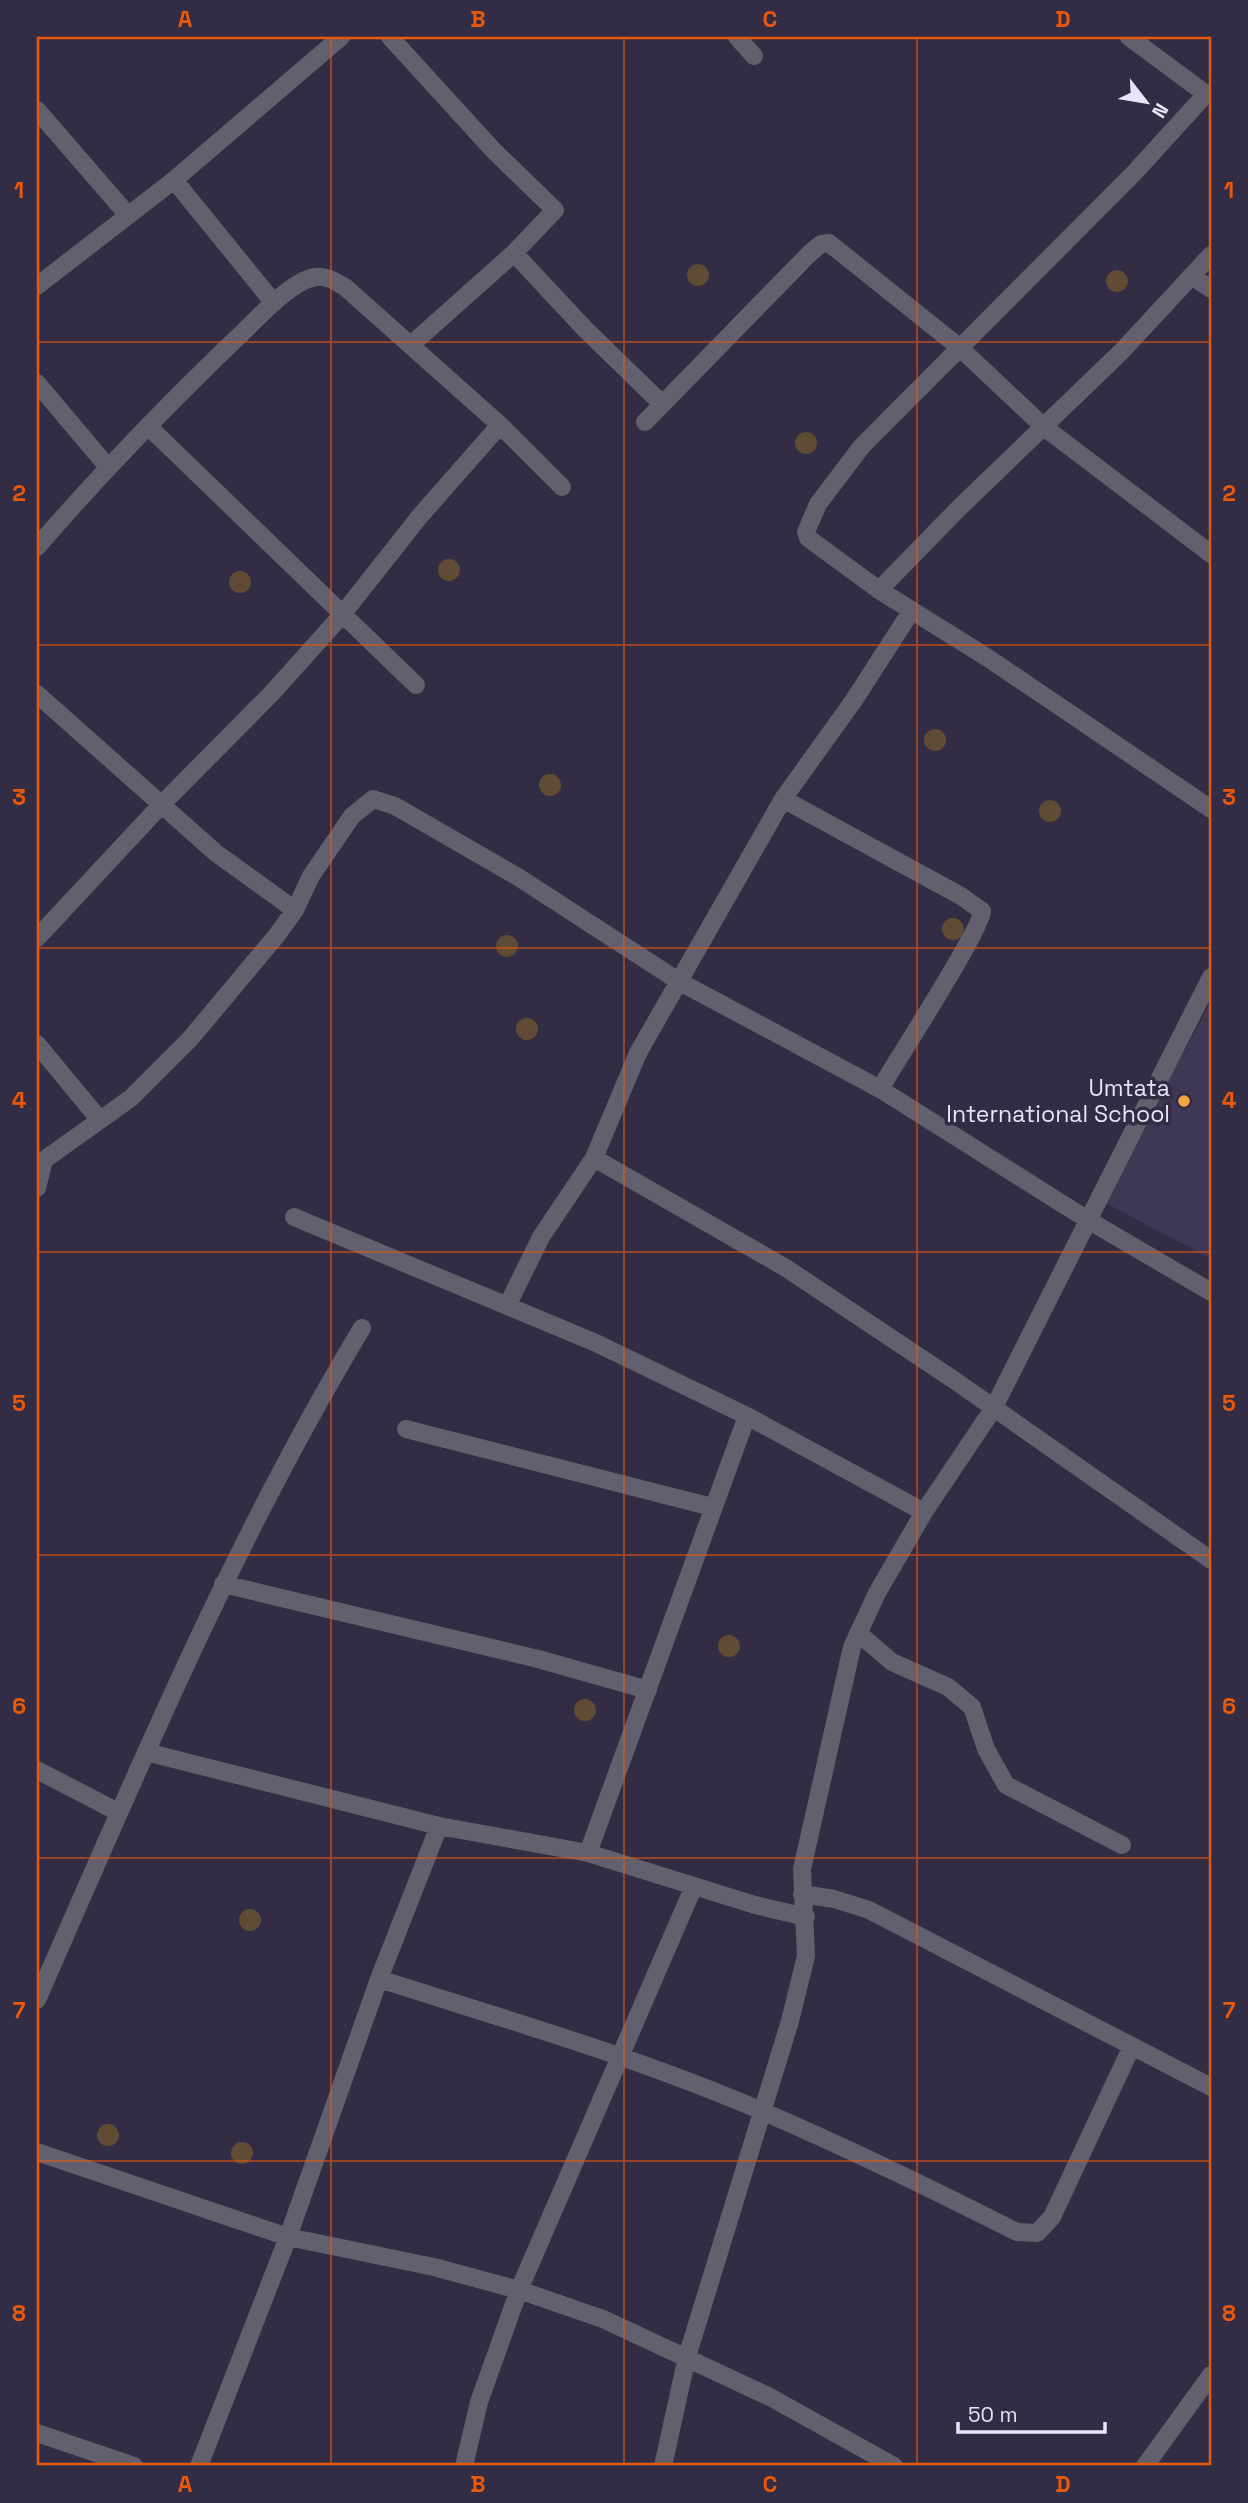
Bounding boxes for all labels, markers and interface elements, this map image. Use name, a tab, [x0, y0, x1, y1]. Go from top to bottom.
text: A	[178, 4, 193, 34]
text: B	[470, 4, 486, 34]
text: C	[763, 4, 777, 34]
text: D	[1055, 4, 1071, 34]
north arrow	[1112, 66, 1182, 136]
text: N	[1146, 99, 1174, 122]
text: 1	[14, 175, 24, 205]
text: 1	[1224, 175, 1234, 205]
text: 2	[12, 478, 26, 508]
text: 2	[1222, 478, 1236, 508]
text: 3	[12, 782, 26, 812]
text: 3	[1222, 782, 1236, 812]
place label: Umtata International School	[946, 1073, 1170, 1129]
text: 4	[12, 1085, 27, 1115]
text: 4	[1222, 1085, 1237, 1115]
marker: Umtata International School	[1176, 1093, 1192, 1109]
text: 5	[12, 1388, 26, 1418]
text: 5	[1222, 1388, 1236, 1418]
text: 6	[12, 1691, 26, 1721]
text: 6	[1222, 1691, 1236, 1721]
text: 7	[13, 1995, 26, 2025]
text: 7	[1223, 1995, 1236, 2025]
text: 8	[12, 2298, 26, 2328]
text: 8	[1222, 2298, 1236, 2328]
scale bar	[958, 2391, 1104, 2435]
text: 50 m	[968, 2401, 1018, 2428]
text: A	[178, 2469, 193, 2499]
text: B	[470, 2469, 486, 2499]
text: C	[763, 2469, 777, 2499]
text: D	[1055, 2469, 1071, 2499]

